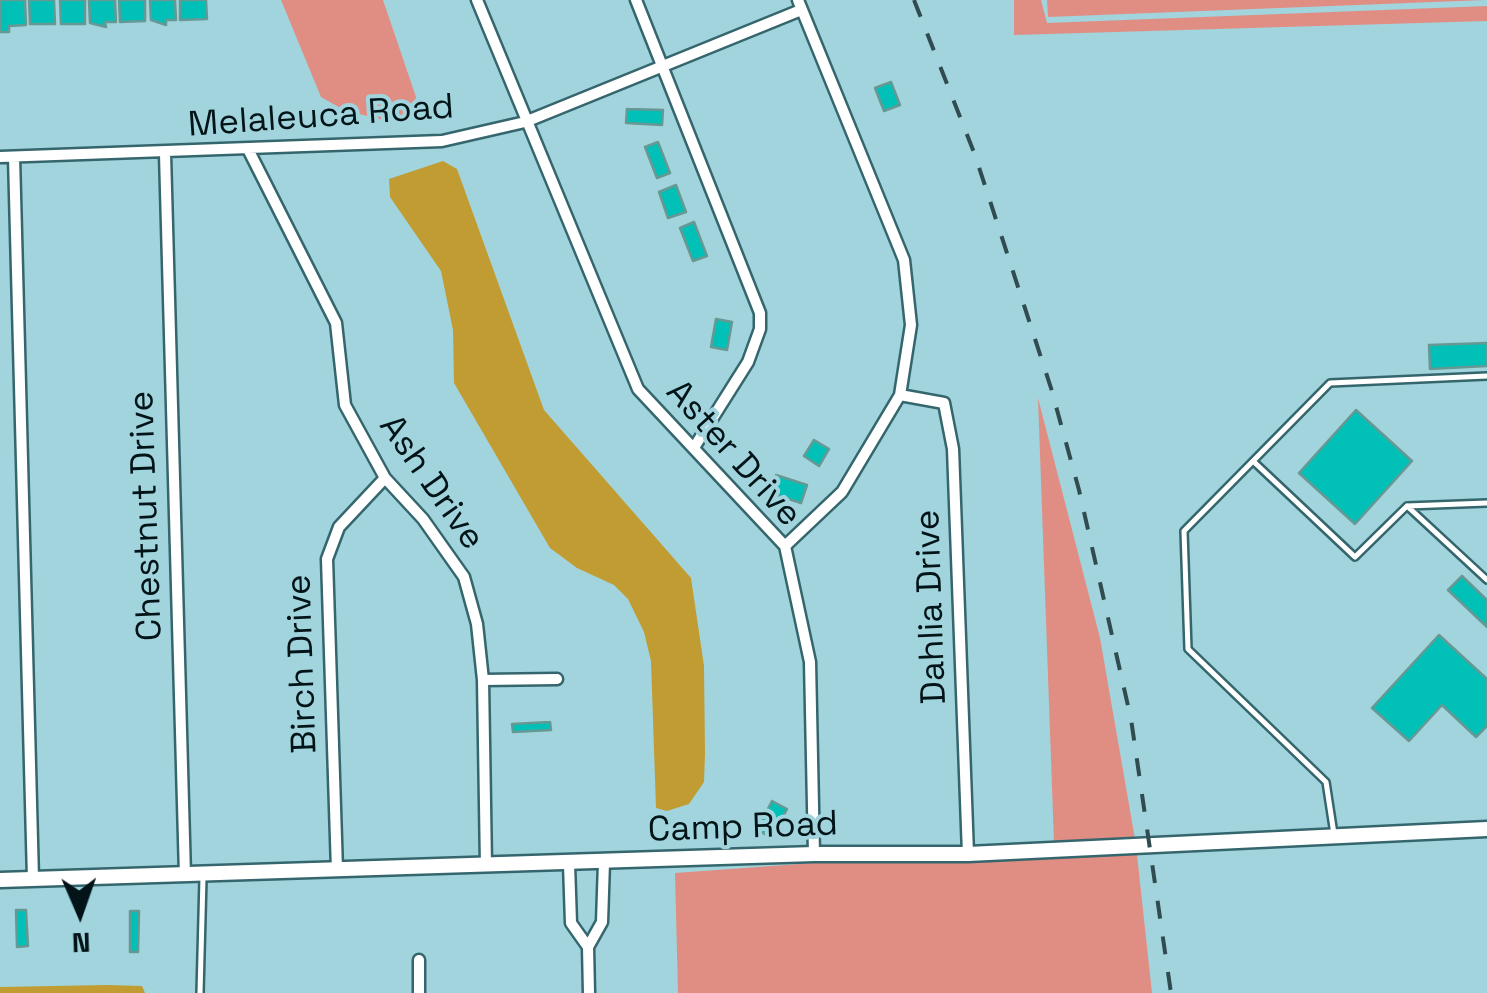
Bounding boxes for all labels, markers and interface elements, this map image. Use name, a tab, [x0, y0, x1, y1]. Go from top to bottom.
street label: Melaleuca Road	[187, 87, 455, 147]
street label: Aster Drive	[656, 372, 810, 536]
street label: Chestnut Drive	[122, 390, 172, 642]
street label: Ash Drive	[369, 408, 493, 558]
street label: Dahlia Drive	[908, 509, 956, 705]
street label: Birch Drive	[279, 574, 327, 754]
street label: Camp Road	[647, 804, 839, 852]
north arrow	[30, 863, 130, 963]
text: N	[71, 925, 91, 961]

